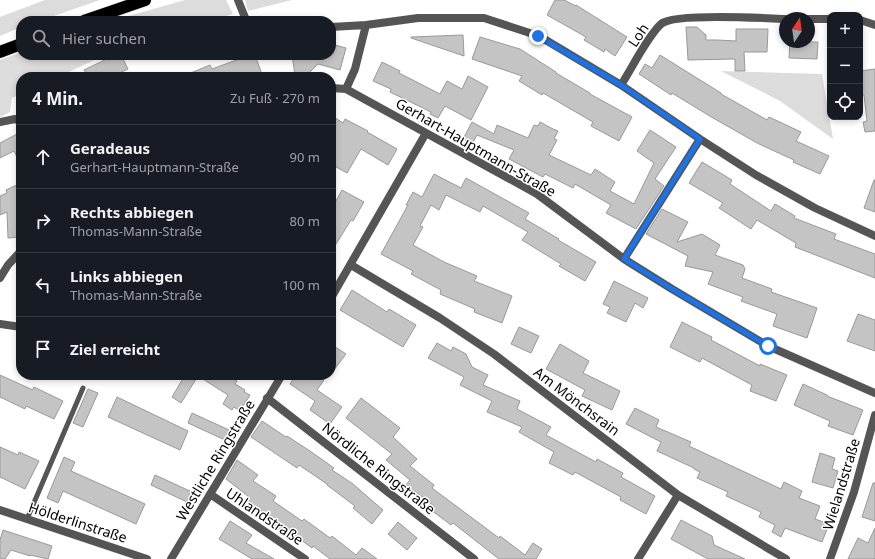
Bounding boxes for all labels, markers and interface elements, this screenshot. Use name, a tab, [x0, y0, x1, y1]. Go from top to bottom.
north arrow	[779, 12, 815, 48]
map controls	[827, 12, 863, 120]
button: +	[827, 12, 863, 48]
search box	[16, 16, 336, 60]
street label: Loh	[623, 20, 653, 50]
icon: search	[30, 27, 52, 49]
route end	[529, 27, 547, 45]
text: Hier suchen	[62, 28, 146, 48]
button: −	[827, 48, 863, 84]
button: locate	[827, 84, 863, 120]
text: 4 Min.	[32, 87, 83, 110]
text: Zu Fuß · 270 m	[230, 89, 320, 107]
street label: Gerhart-Hauptmann-Straße	[393, 93, 560, 201]
text: Geradeaus	[70, 138, 150, 158]
icon: ahead	[32, 146, 54, 168]
text: 90 m	[290, 148, 320, 166]
text: Gerhart-Hauptmann-Straße	[70, 158, 239, 176]
text: Rechts abbiegen	[70, 202, 194, 222]
icon: right	[32, 210, 54, 232]
text: 80 m	[290, 212, 320, 230]
text: Thomas-Mann-Straße	[70, 222, 202, 240]
text: Links abbiegen	[70, 266, 183, 286]
icon: left	[32, 274, 54, 296]
text: 100 m	[282, 276, 320, 294]
text: Thomas-Mann-Straße	[70, 286, 202, 304]
route start	[759, 337, 777, 355]
icon: arrive	[32, 338, 54, 360]
text: Ziel erreicht	[70, 339, 160, 359]
street label: Am Mönchsrain	[530, 362, 624, 440]
street label: Westliche Ringstraße	[171, 396, 259, 524]
street label: Nördliche Ringstraße	[318, 418, 440, 518]
street label: Wielandstraße	[818, 436, 864, 532]
street label: Uhlandstraße	[223, 483, 307, 549]
street label: Hölderlinstraße	[26, 497, 130, 547]

